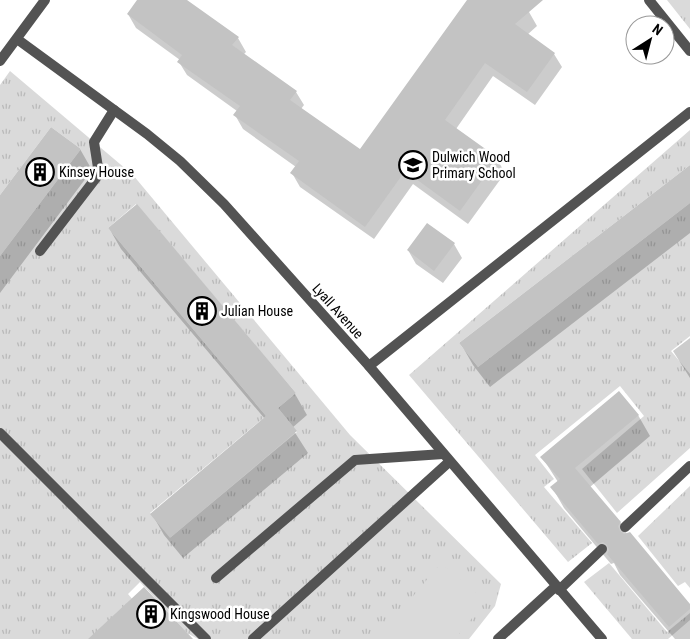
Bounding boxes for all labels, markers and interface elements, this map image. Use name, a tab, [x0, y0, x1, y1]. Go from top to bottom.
north arrow	[625, 15, 675, 65]
text: N	[649, 20, 666, 38]
place label: Dulwich Wood Primary School	[432, 149, 516, 181]
school or university icon: Dulwich Wood Primary School	[398, 150, 428, 180]
building icon: Kinsey House	[25, 157, 55, 187]
place label: Kinsey House	[59, 164, 134, 180]
street label: Lyall Avenue	[309, 280, 367, 342]
building icon: Julian House	[187, 296, 217, 326]
place label: Julian House	[221, 303, 294, 319]
building icon: Kingswood House	[136, 599, 166, 629]
place label: Kingswood House	[170, 606, 270, 622]

